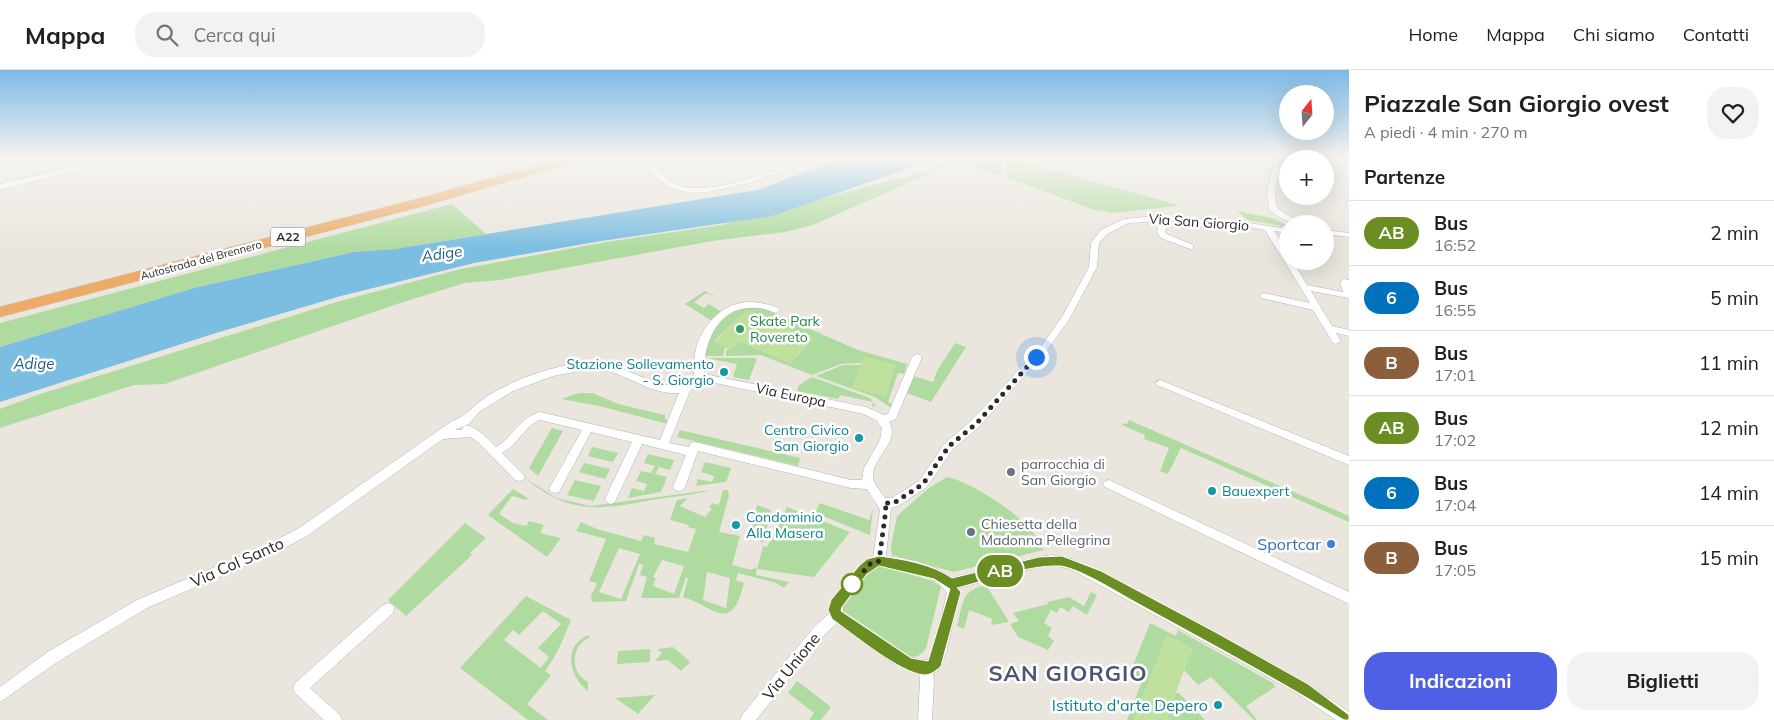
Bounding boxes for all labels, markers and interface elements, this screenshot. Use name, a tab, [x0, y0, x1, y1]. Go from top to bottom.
search box	[135, 12, 485, 57]
text: Mappa	[25, 20, 105, 50]
icon: search	[153, 21, 181, 49]
text: Cerca qui	[193, 23, 275, 47]
text: Home	[1408, 23, 1458, 46]
text: Mappa	[1486, 23, 1545, 46]
text: Chi siamo	[1573, 23, 1655, 46]
text: Contatti	[1683, 23, 1749, 46]
north arrow	[1279, 85, 1334, 140]
map controls	[1279, 85, 1334, 270]
button: heart	[1707, 87, 1759, 139]
text: Piazzale San Giorgio ovest	[1364, 88, 1669, 118]
text: A piedi · 4 min · 270 m	[1364, 122, 1528, 142]
button: +	[1279, 150, 1334, 205]
text: Partenze	[1364, 165, 1445, 189]
street label: Via San Giorgio	[1148, 210, 1250, 234]
text: Bus	[1434, 211, 1468, 235]
button: −	[1279, 215, 1334, 270]
text: AB	[1379, 221, 1404, 244]
text: 2 min	[1710, 221, 1759, 245]
road number: A22	[270, 228, 306, 246]
text: 16:52	[1434, 235, 1476, 255]
street label: Autostrada del Brennero	[139, 237, 263, 283]
water label: Adige	[419, 241, 463, 266]
text: Bus	[1434, 276, 1468, 300]
text: 6	[1386, 286, 1397, 309]
text: 5 min	[1710, 286, 1759, 310]
text: 16:55	[1434, 300, 1476, 320]
place label: Skate Park Rovereto	[750, 312, 821, 346]
marker: Skate Park Rovereto	[734, 323, 746, 335]
text: Bus	[1434, 341, 1468, 365]
your location	[1024, 345, 1049, 370]
text: B	[1385, 351, 1398, 374]
text: 11 min	[1699, 351, 1759, 375]
water label: Adige	[13, 354, 54, 373]
place label: Stazione Sollevamento - S. Giorgio	[566, 355, 714, 389]
text: 17:01	[1434, 365, 1476, 385]
marker: Stazione Sollevamento - S. Giorgio	[718, 366, 730, 378]
street label: Via Europa	[754, 379, 828, 411]
text: Bus	[1434, 406, 1468, 430]
text: AB	[1379, 416, 1404, 439]
text: 12 min	[1699, 416, 1759, 440]
place label: Centro Civico San Giorgio	[764, 421, 849, 455]
text: 17:02	[1434, 430, 1476, 450]
marker: Centro Civico San Giorgio	[853, 432, 865, 444]
place label: parrocchia di San Giorgio	[1021, 455, 1105, 489]
marker: parrocchia di San Giorgio	[1005, 466, 1017, 478]
text: Bus	[1434, 471, 1468, 495]
text: 6	[1386, 481, 1397, 504]
text: 14 min	[1699, 481, 1759, 505]
place label: Bauexpert	[1222, 482, 1290, 500]
marker: Bauexpert	[1206, 485, 1218, 497]
text: 17:04	[1434, 495, 1476, 515]
place label: Condominio Alla Masera	[746, 508, 823, 542]
place label: Chiesetta della Madonna Pellegrina	[981, 515, 1110, 549]
marker: Condominio Alla Masera	[730, 519, 742, 531]
marker: Chiesetta della Madonna Pellegrina	[965, 526, 977, 538]
street label: Via Col Santo	[187, 533, 287, 591]
place label: Sportcar	[1257, 534, 1321, 554]
text: Bus	[1434, 536, 1468, 560]
marker: Sportcar	[1325, 538, 1337, 550]
text: B	[1385, 546, 1398, 569]
text: 15 min	[1699, 546, 1759, 570]
line badge: AB	[978, 555, 1022, 587]
text: AB	[987, 559, 1013, 582]
text: 17:05	[1434, 560, 1476, 580]
unlabelled marker	[841, 573, 863, 595]
street label: Via Unione	[758, 628, 824, 704]
button: Indicazioni	[1364, 652, 1557, 710]
button: Biglietti	[1567, 652, 1759, 710]
district label: SAN GIORGIO	[988, 659, 1148, 687]
place label: Istituto d'arte Depero	[1052, 695, 1208, 715]
marker: Istituto d'arte Depero	[1212, 699, 1224, 711]

